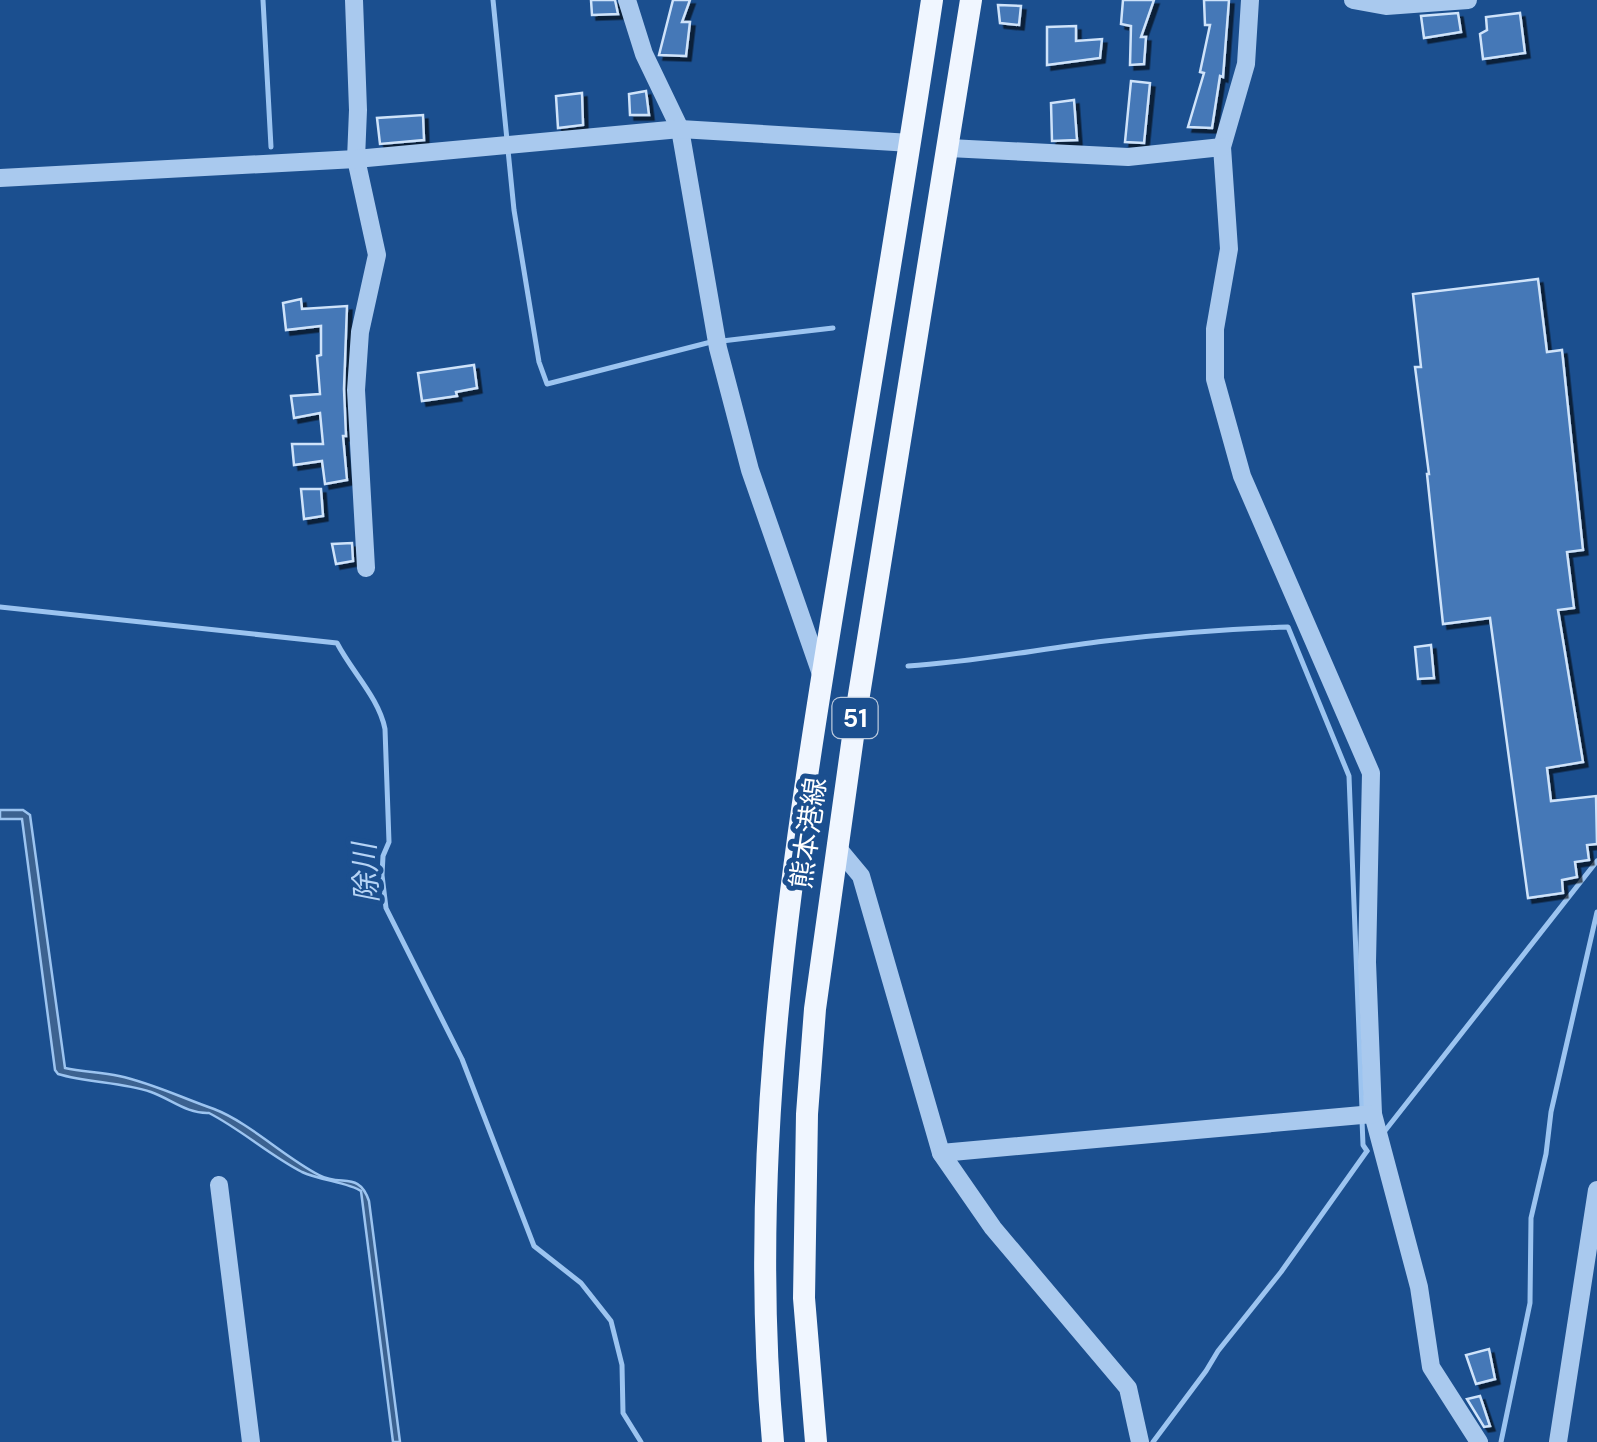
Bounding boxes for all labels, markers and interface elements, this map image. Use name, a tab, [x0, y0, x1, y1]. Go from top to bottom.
road number: 51	[832, 698, 878, 738]
street label: 熊本港線	[782, 775, 835, 891]
water label: 除川	[344, 839, 387, 904]

